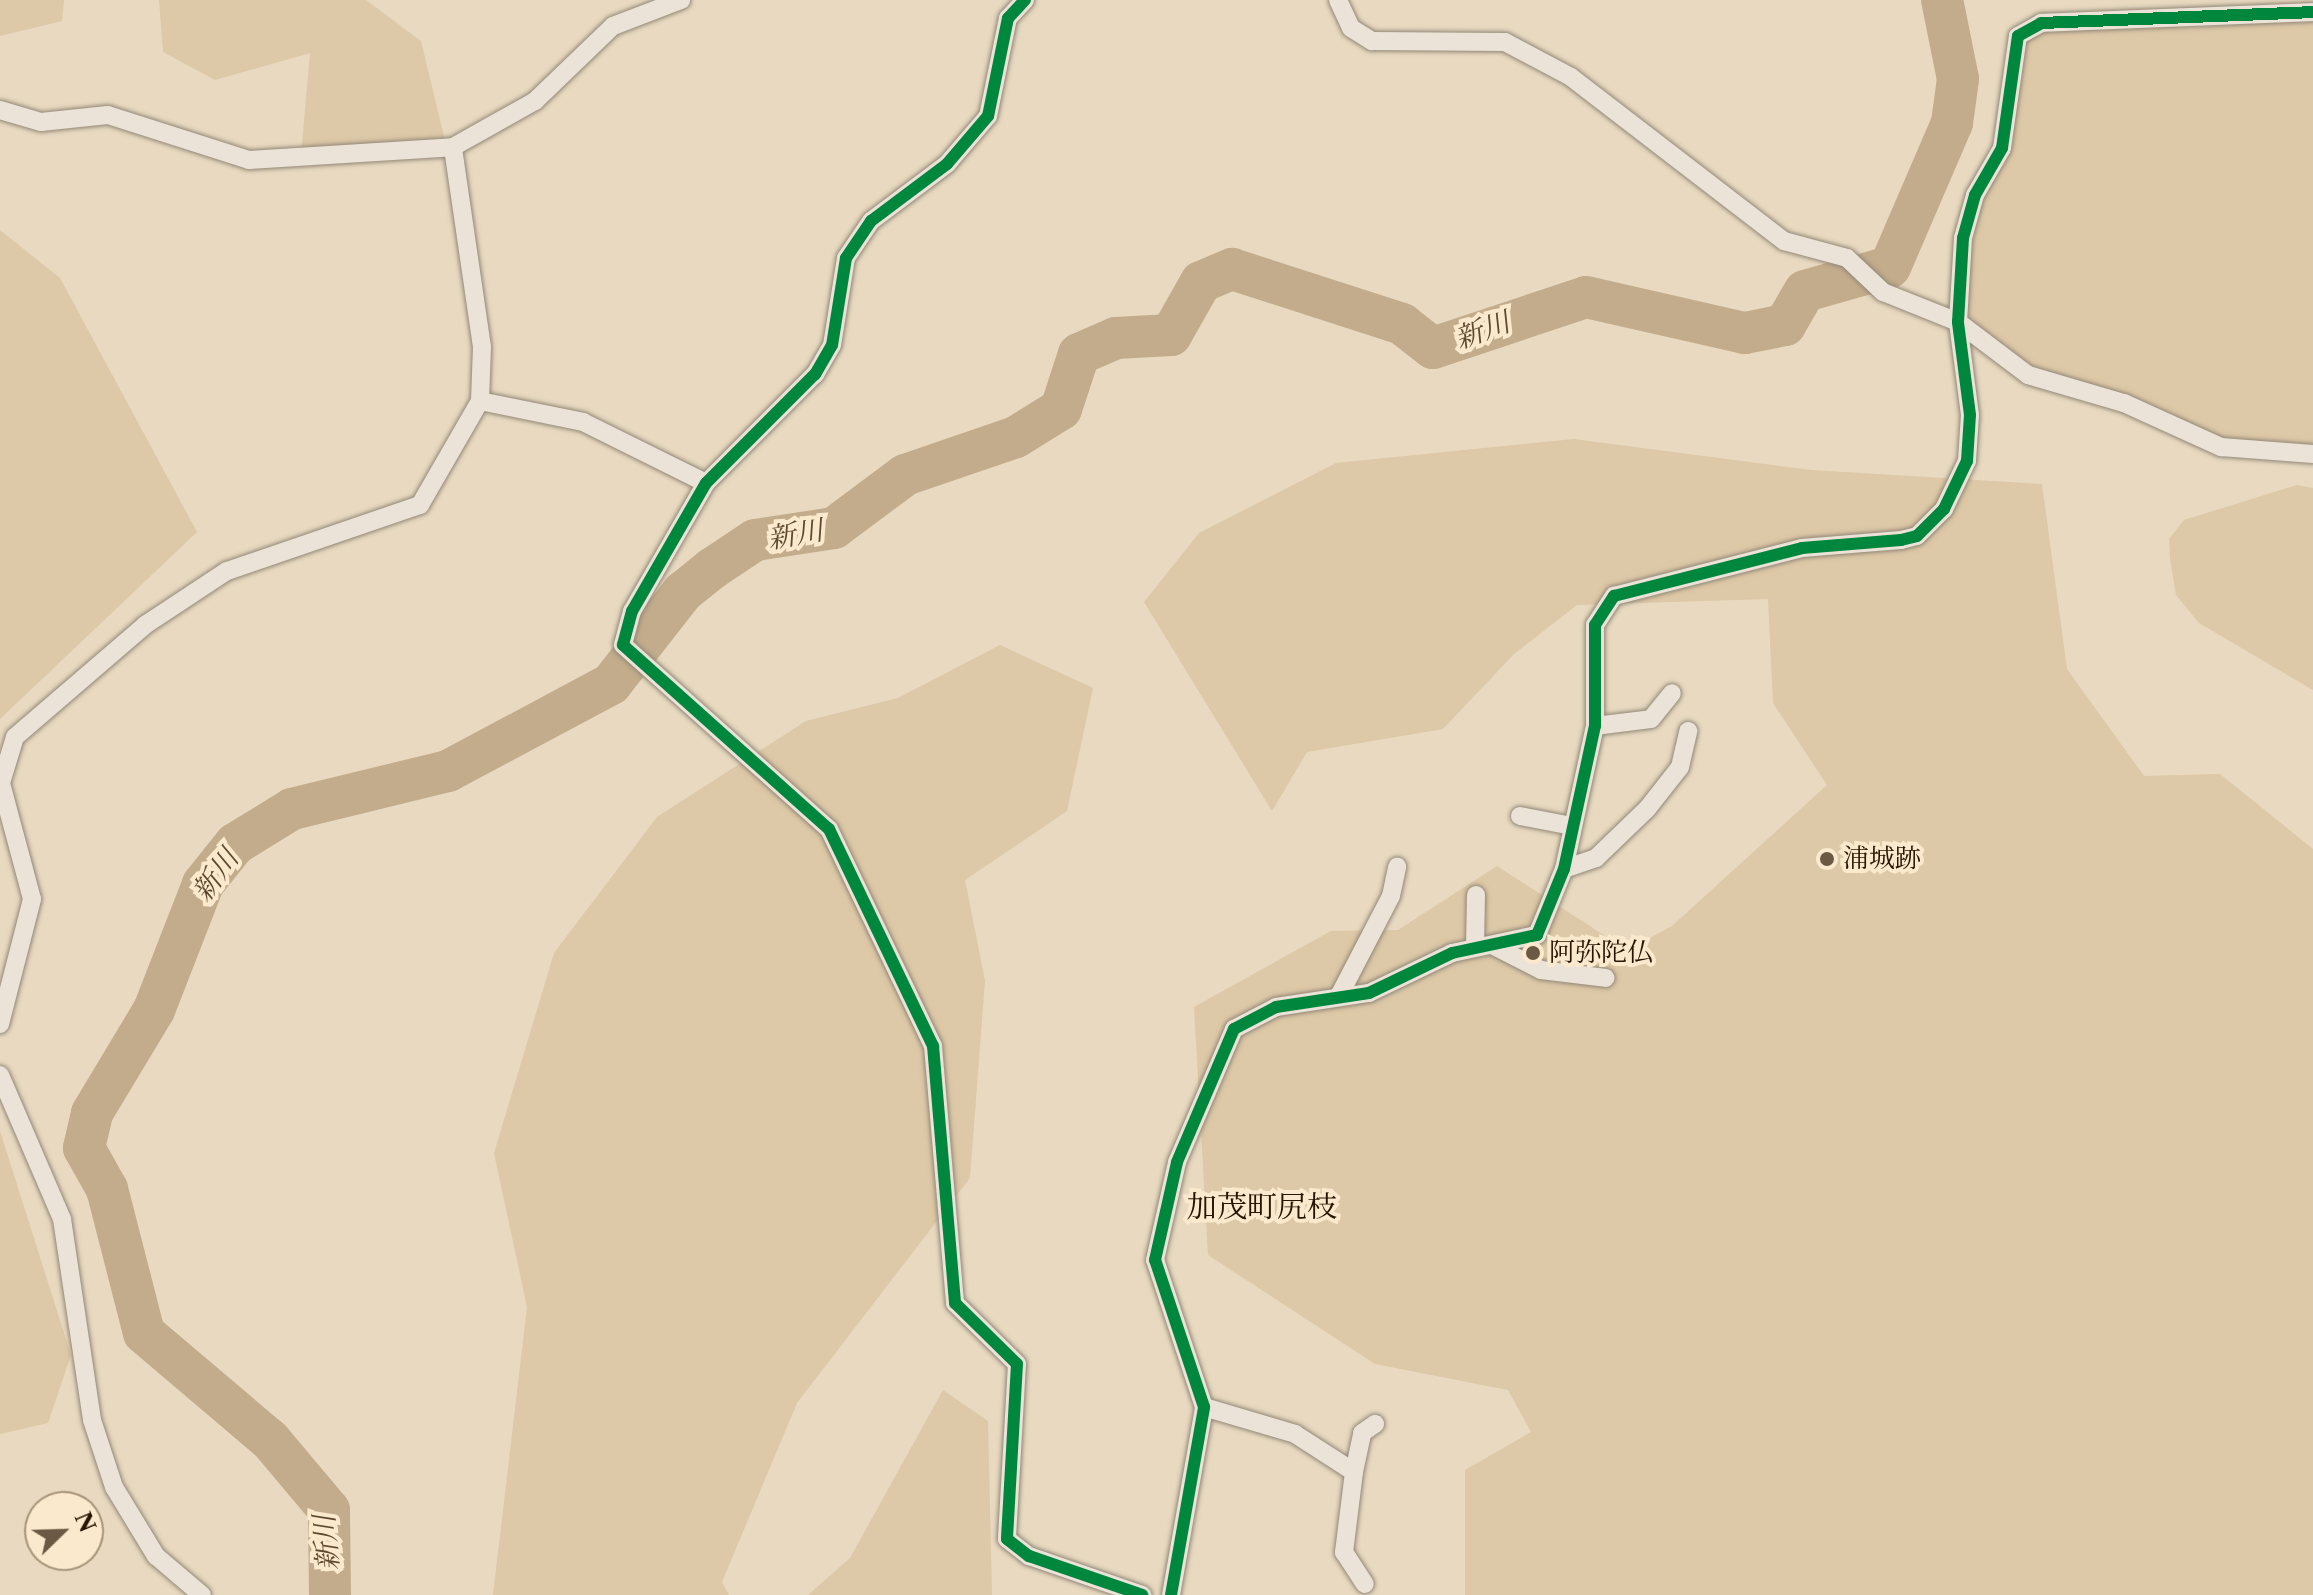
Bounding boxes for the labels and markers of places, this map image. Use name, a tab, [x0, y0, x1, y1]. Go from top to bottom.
place label: 浦城跡	[1843, 843, 1921, 875]
marker: 浦城跡	[1818, 850, 1836, 868]
place label: 阿弥陀仏	[1549, 937, 1653, 969]
marker: 阿弥陀仏	[1524, 944, 1542, 962]

